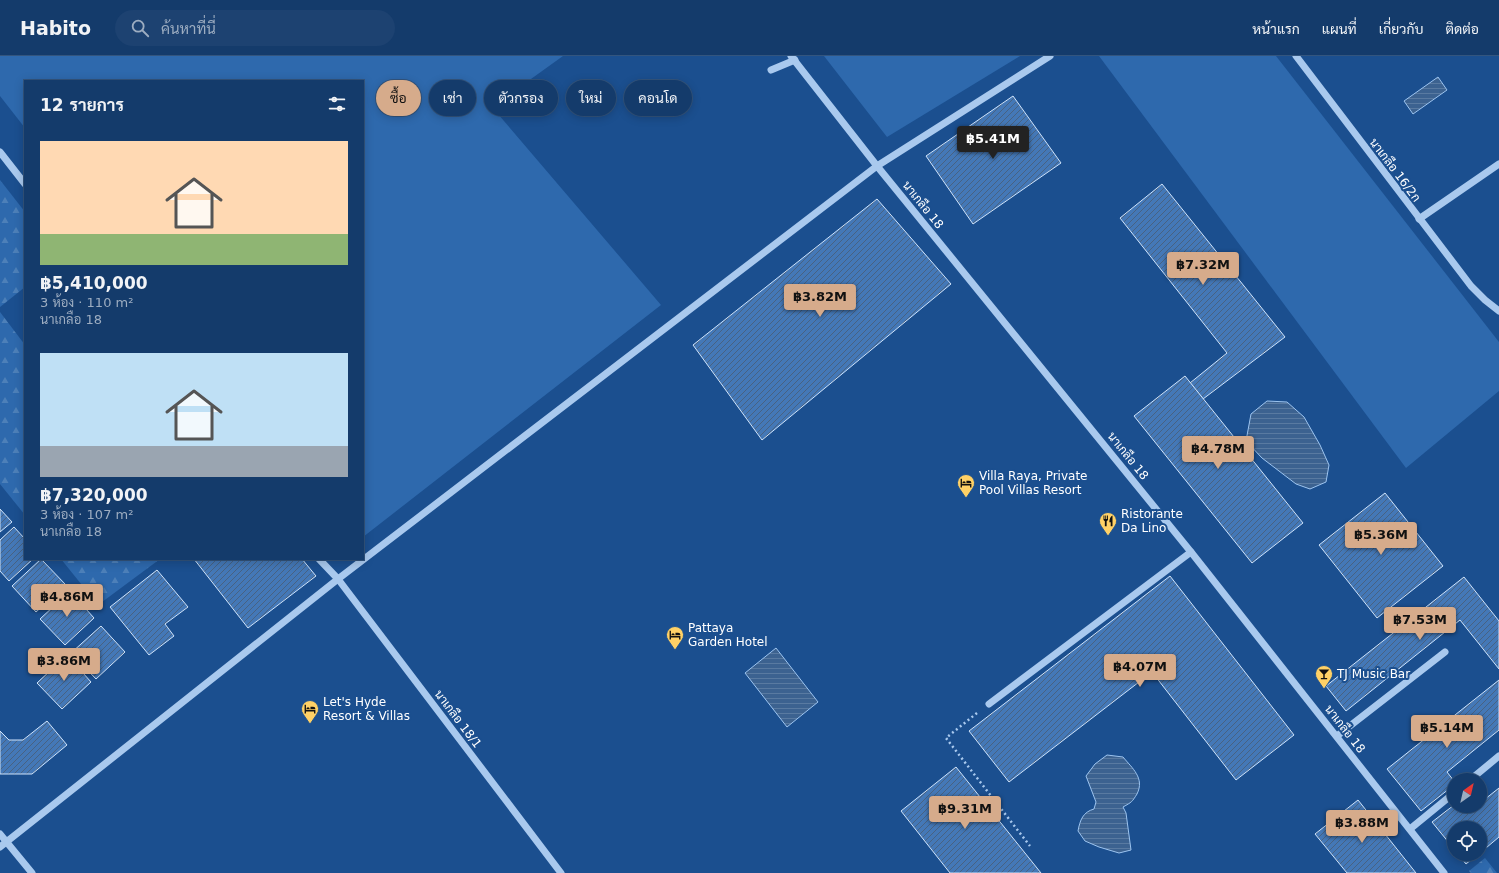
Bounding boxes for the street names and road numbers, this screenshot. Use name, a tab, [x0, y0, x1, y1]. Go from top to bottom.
street label: นาเกลือ 16/2ก	[1367, 136, 1423, 205]
street label: นาเกลือ 18	[900, 178, 946, 232]
street label: นาเกลือ 18	[1105, 429, 1151, 483]
street label: นาเกลือ 18/1	[432, 687, 484, 751]
street label: นาเกลือ 18	[1322, 702, 1368, 756]

